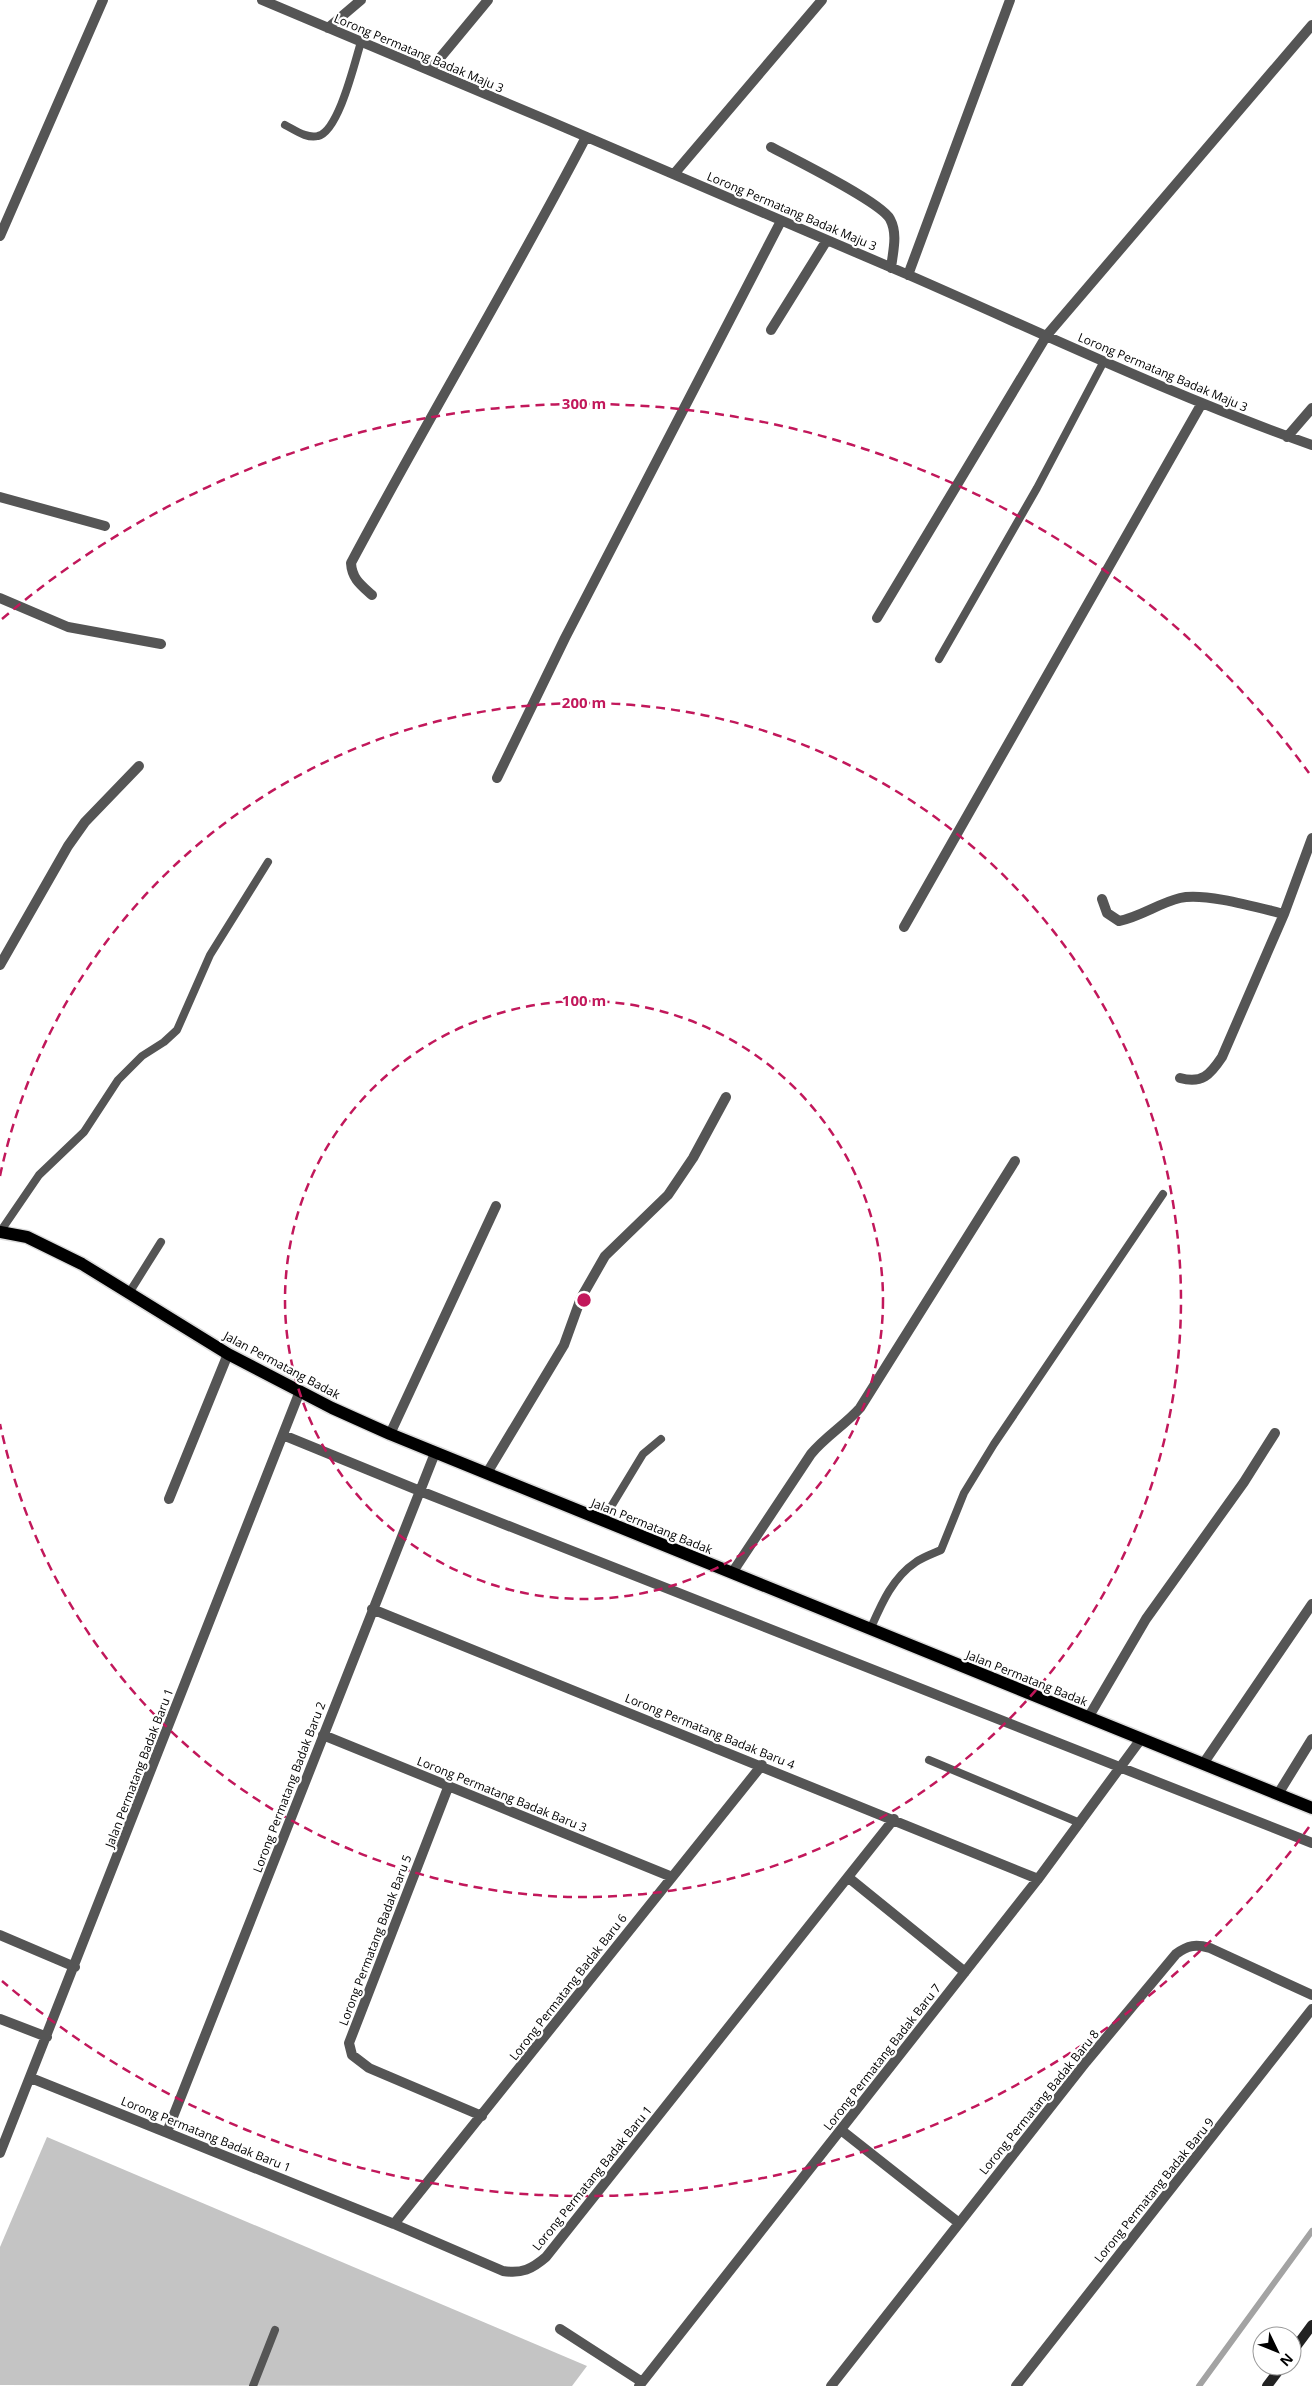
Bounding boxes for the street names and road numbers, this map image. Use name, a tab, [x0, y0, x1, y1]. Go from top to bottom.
street label: Lorong Permatang Badak Maju 3	[332, 9, 507, 97]
street label: Lorong Permatang Badak Maju 3	[705, 167, 880, 255]
street label: Lorong Permatang Badak Maju 3	[1076, 328, 1251, 416]
street label: Jalan Permatang Badak	[220, 1327, 344, 1403]
street label: Jalan Permatang Badak	[588, 1494, 716, 1558]
street label: Jalan Permatang Badak	[963, 1646, 1091, 1710]
street label: Jalan Permatang Badak Baru 1	[100, 1686, 177, 1851]
street label: Lorong Permatang Badak Baru 4	[623, 1689, 798, 1773]
street label: Lorong Permatang Badak Baru 2	[249, 1699, 330, 1875]
street label: Lorong Permatang Badak Baru 3	[415, 1752, 590, 1836]
street label: Lorong Permatang Badak Baru 5	[335, 1852, 416, 2028]
street label: Lorong Permatang Badak Baru 6	[505, 1910, 631, 2064]
street label: Lorong Permatang Badak Baru 7	[819, 1980, 945, 2134]
street label: Lorong Permatang Badak Baru 8	[975, 2026, 1103, 2178]
street label: Lorong Permatang Badak Baru 1	[119, 2092, 293, 2176]
street label: Lorong Permatang Badak Baru 1	[528, 2102, 656, 2254]
street label: Lorong Permatang Badak Baru 9	[1090, 2114, 1218, 2266]

